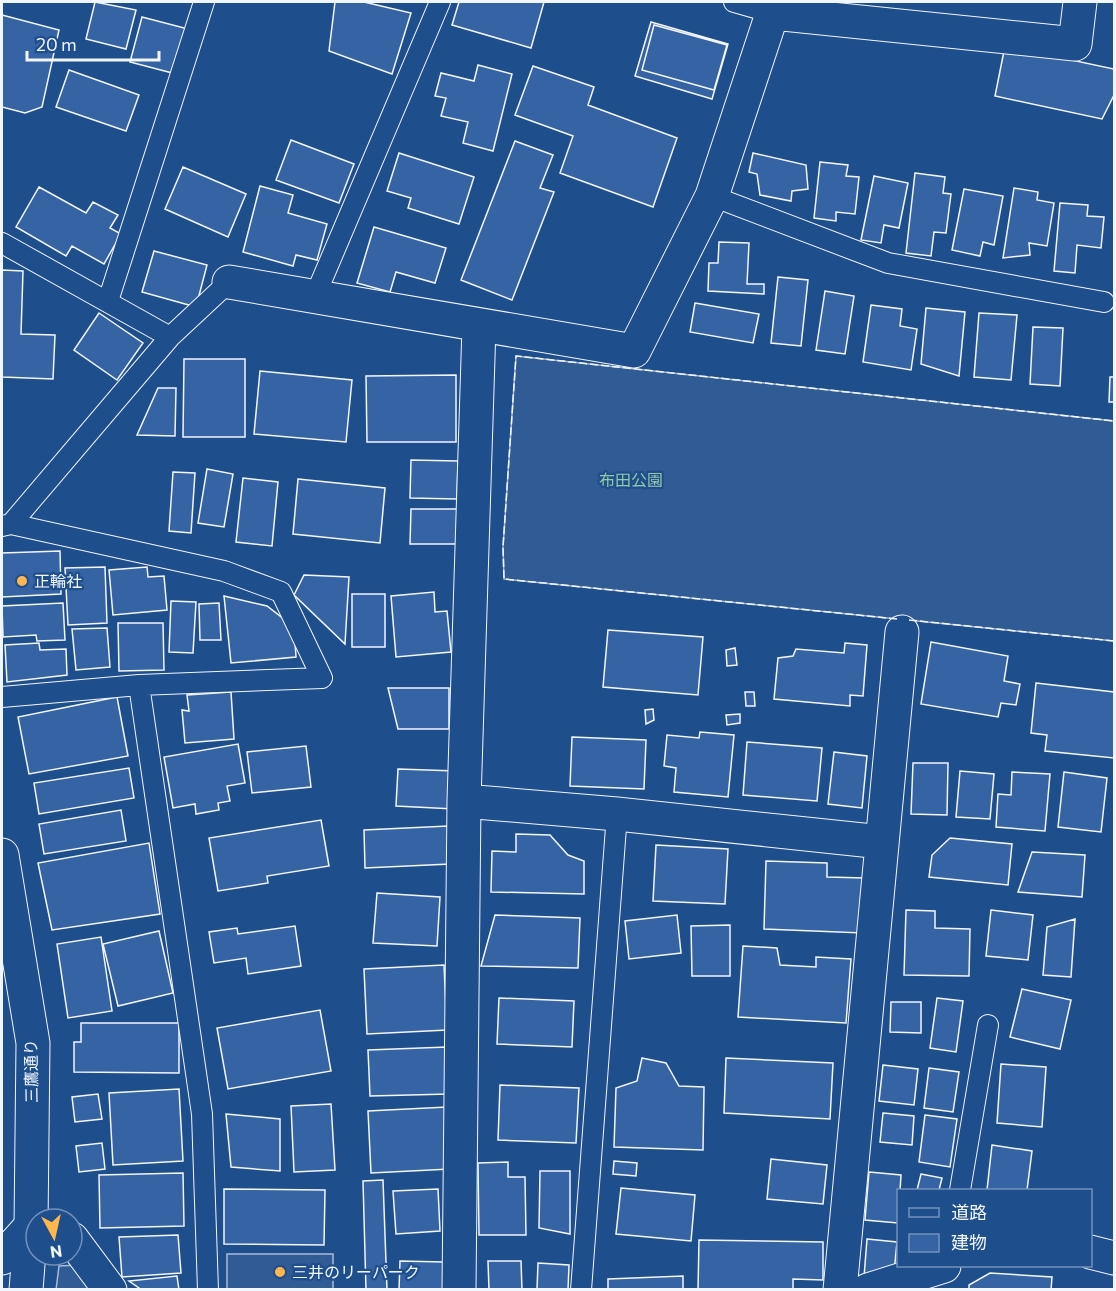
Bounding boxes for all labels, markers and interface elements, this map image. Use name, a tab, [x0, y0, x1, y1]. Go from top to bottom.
scale bar	[27, 24, 159, 62]
text: 20 m	[36, 33, 77, 55]
park label: 布田公園	[599, 470, 663, 489]
place label: 正輪社	[34, 571, 82, 590]
marker: 正輪社	[15, 574, 29, 588]
street label: 三鷹通り	[20, 1039, 41, 1103]
legend	[897, 1189, 1092, 1267]
text: 道路	[951, 1201, 987, 1223]
north arrow	[24, 1207, 84, 1267]
text: 建物	[951, 1231, 987, 1253]
text: N	[49, 1242, 63, 1263]
place label: 三井のリーパーク	[292, 1262, 420, 1281]
marker: 三井のリーパーク	[273, 1265, 287, 1279]

